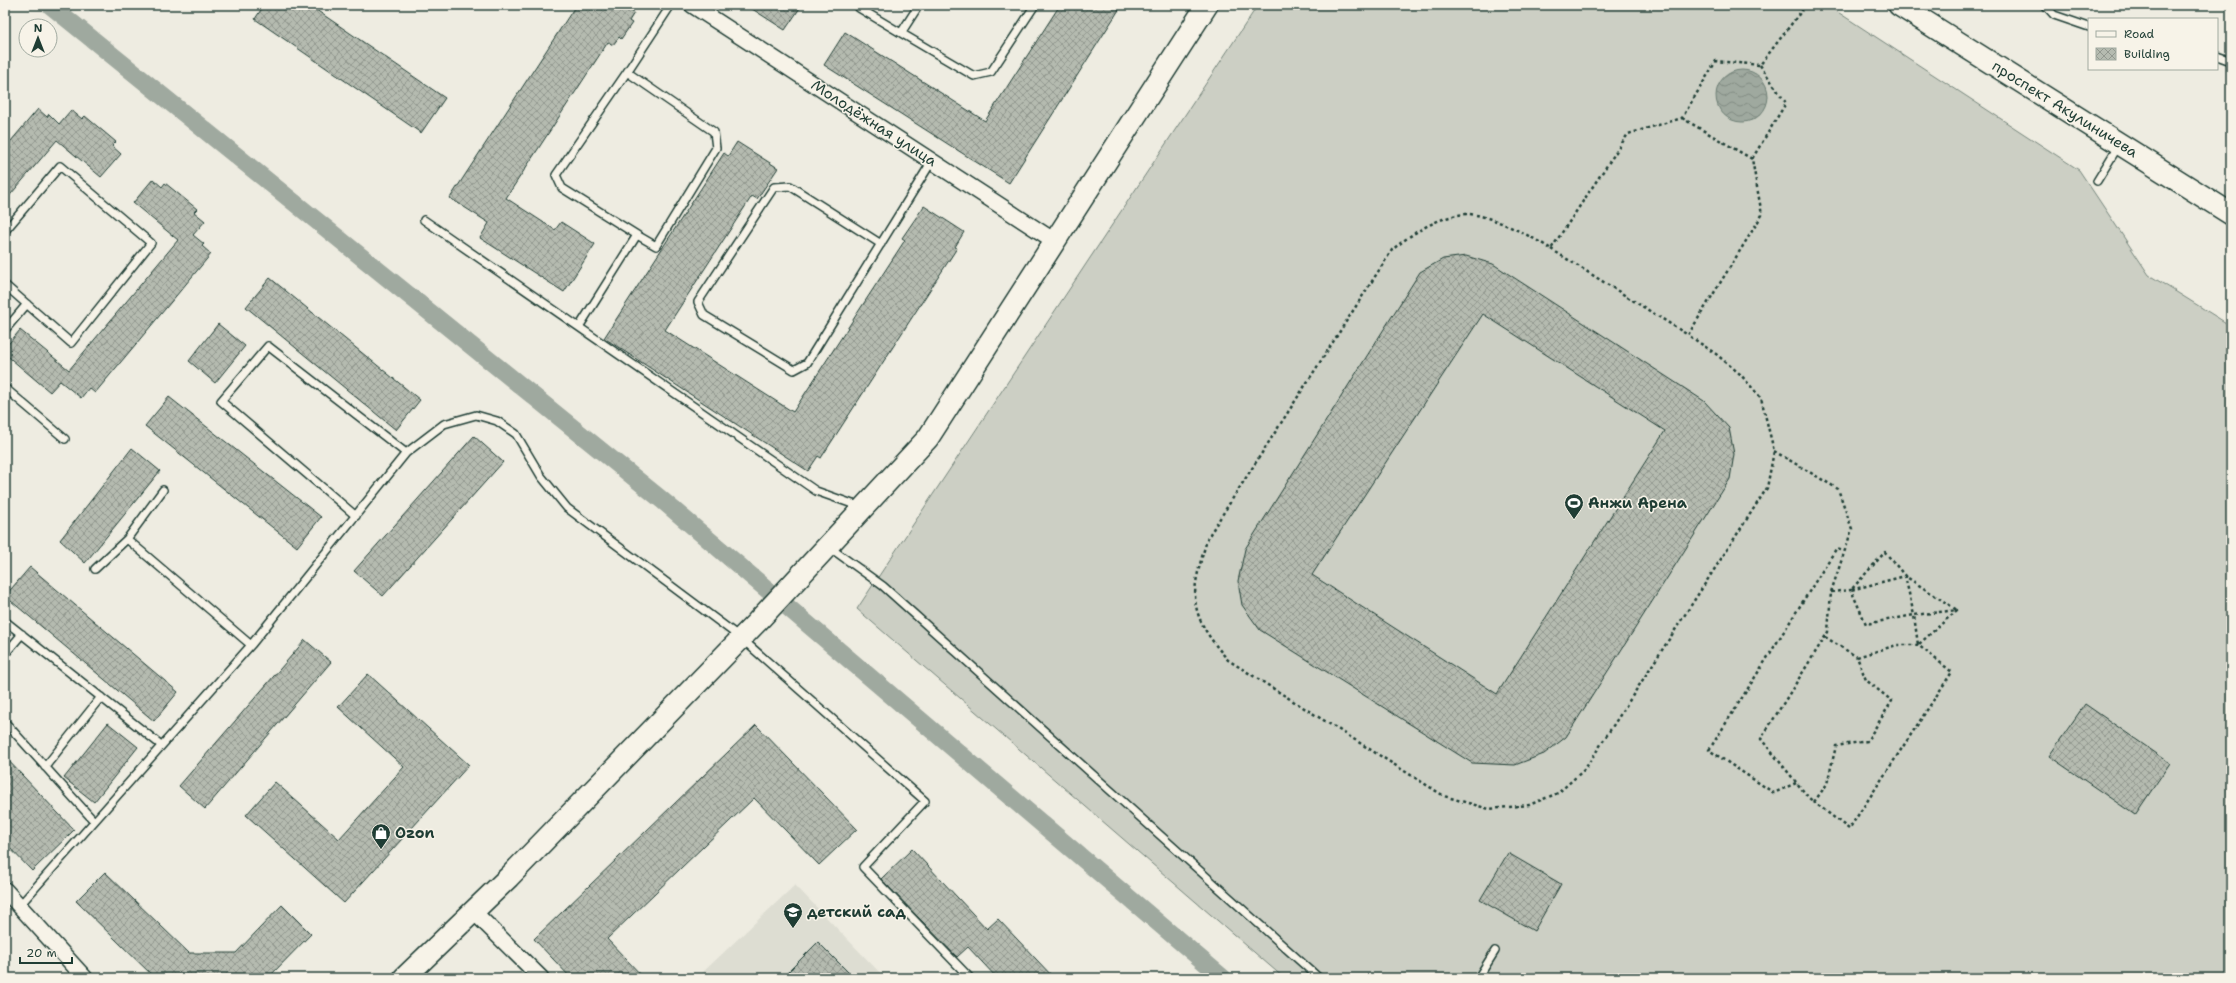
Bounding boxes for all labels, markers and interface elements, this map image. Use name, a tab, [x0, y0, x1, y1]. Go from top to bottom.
north arrow	[18, 18, 58, 58]
legend	[2088, 18, 2218, 70]
text: N	[34, 21, 43, 36]
text: Road	[2124, 26, 2155, 42]
text: Building	[2124, 46, 2170, 62]
street label: проспект Акулиничева	[1988, 56, 2142, 162]
street label: Молодёжная улица	[807, 75, 941, 172]
sports icon: Анжи Арена	[1563, 492, 1585, 520]
place label: Анжи Арена	[1588, 493, 1688, 513]
shop icon: Ozon	[370, 822, 392, 850]
place label: Ozon	[395, 823, 435, 843]
school or university icon: детский сад	[782, 901, 804, 929]
place label: детский сад	[807, 902, 906, 922]
scale bar	[20, 939, 72, 965]
text: 20 m	[26, 945, 57, 961]

